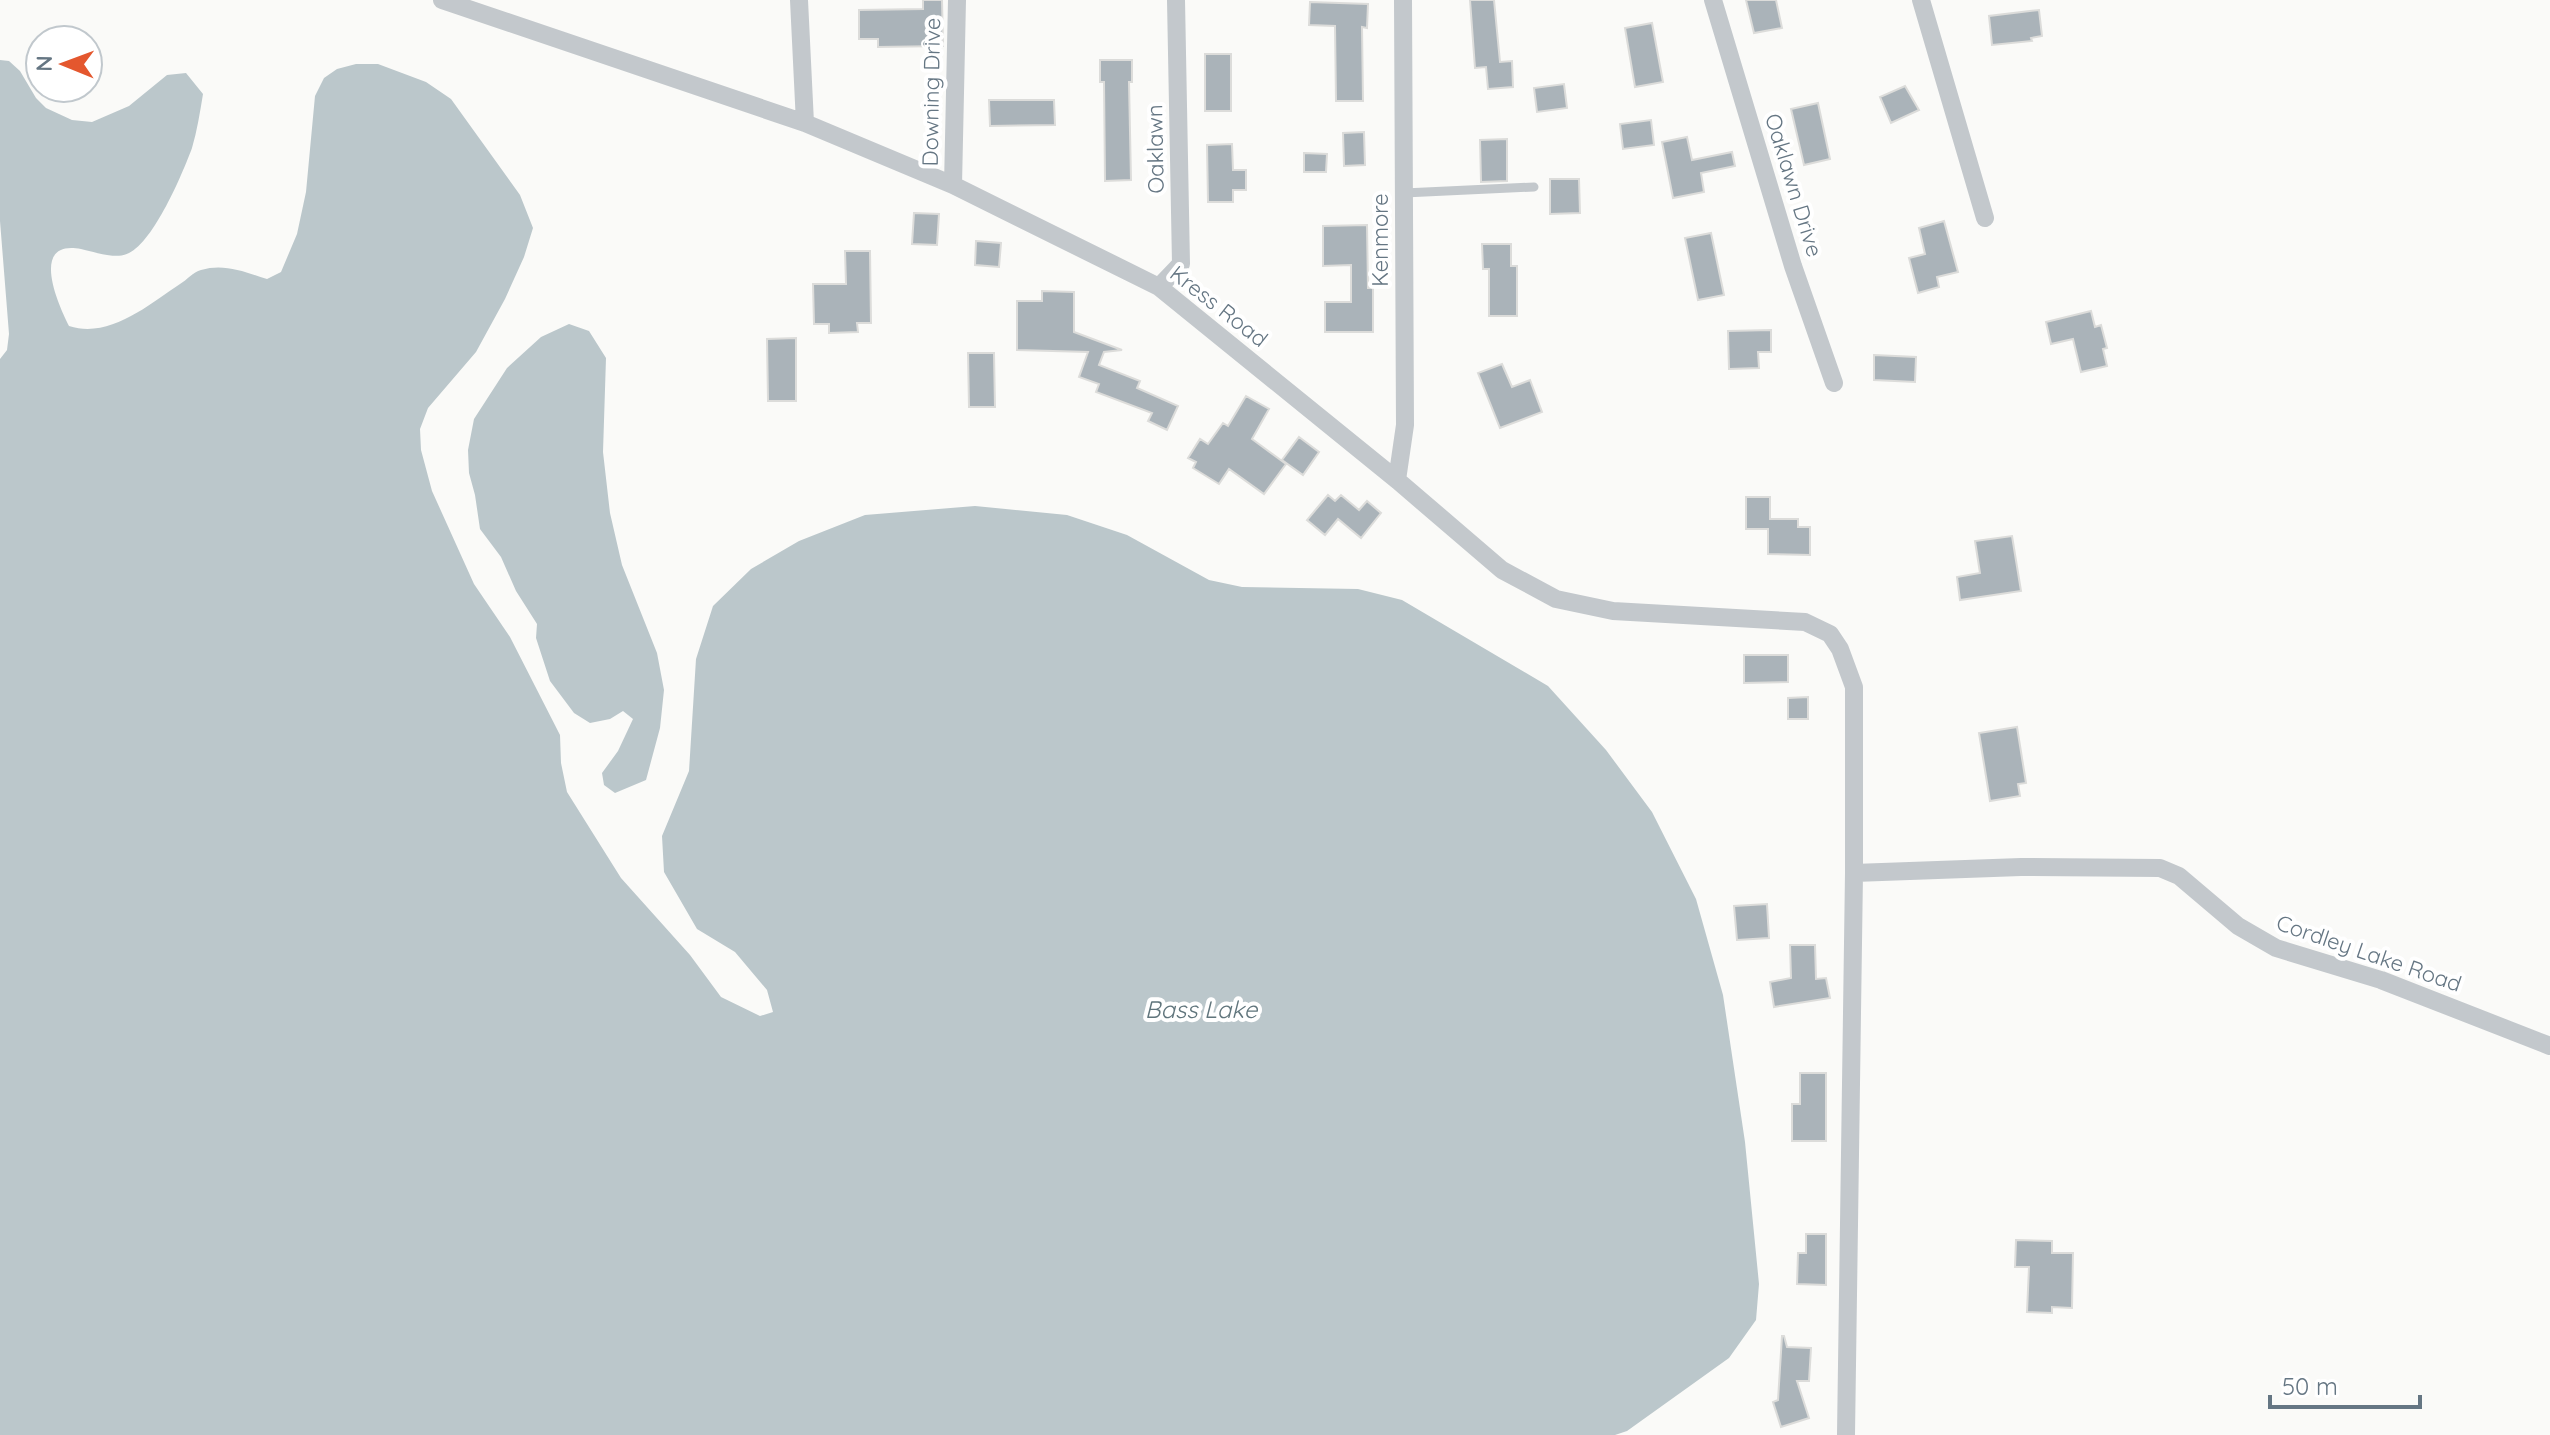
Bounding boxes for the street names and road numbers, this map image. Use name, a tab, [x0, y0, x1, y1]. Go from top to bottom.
street label: Downing Drive	[916, 17, 946, 167]
street label: Oaklawn	[1140, 104, 1170, 194]
street label: Oaklawn Drive	[1759, 110, 1829, 260]
street label: Kenmore	[1366, 193, 1394, 287]
street label: Kress Road	[1165, 259, 1273, 353]
street label: Cordley Lake Road	[2273, 908, 2465, 998]

